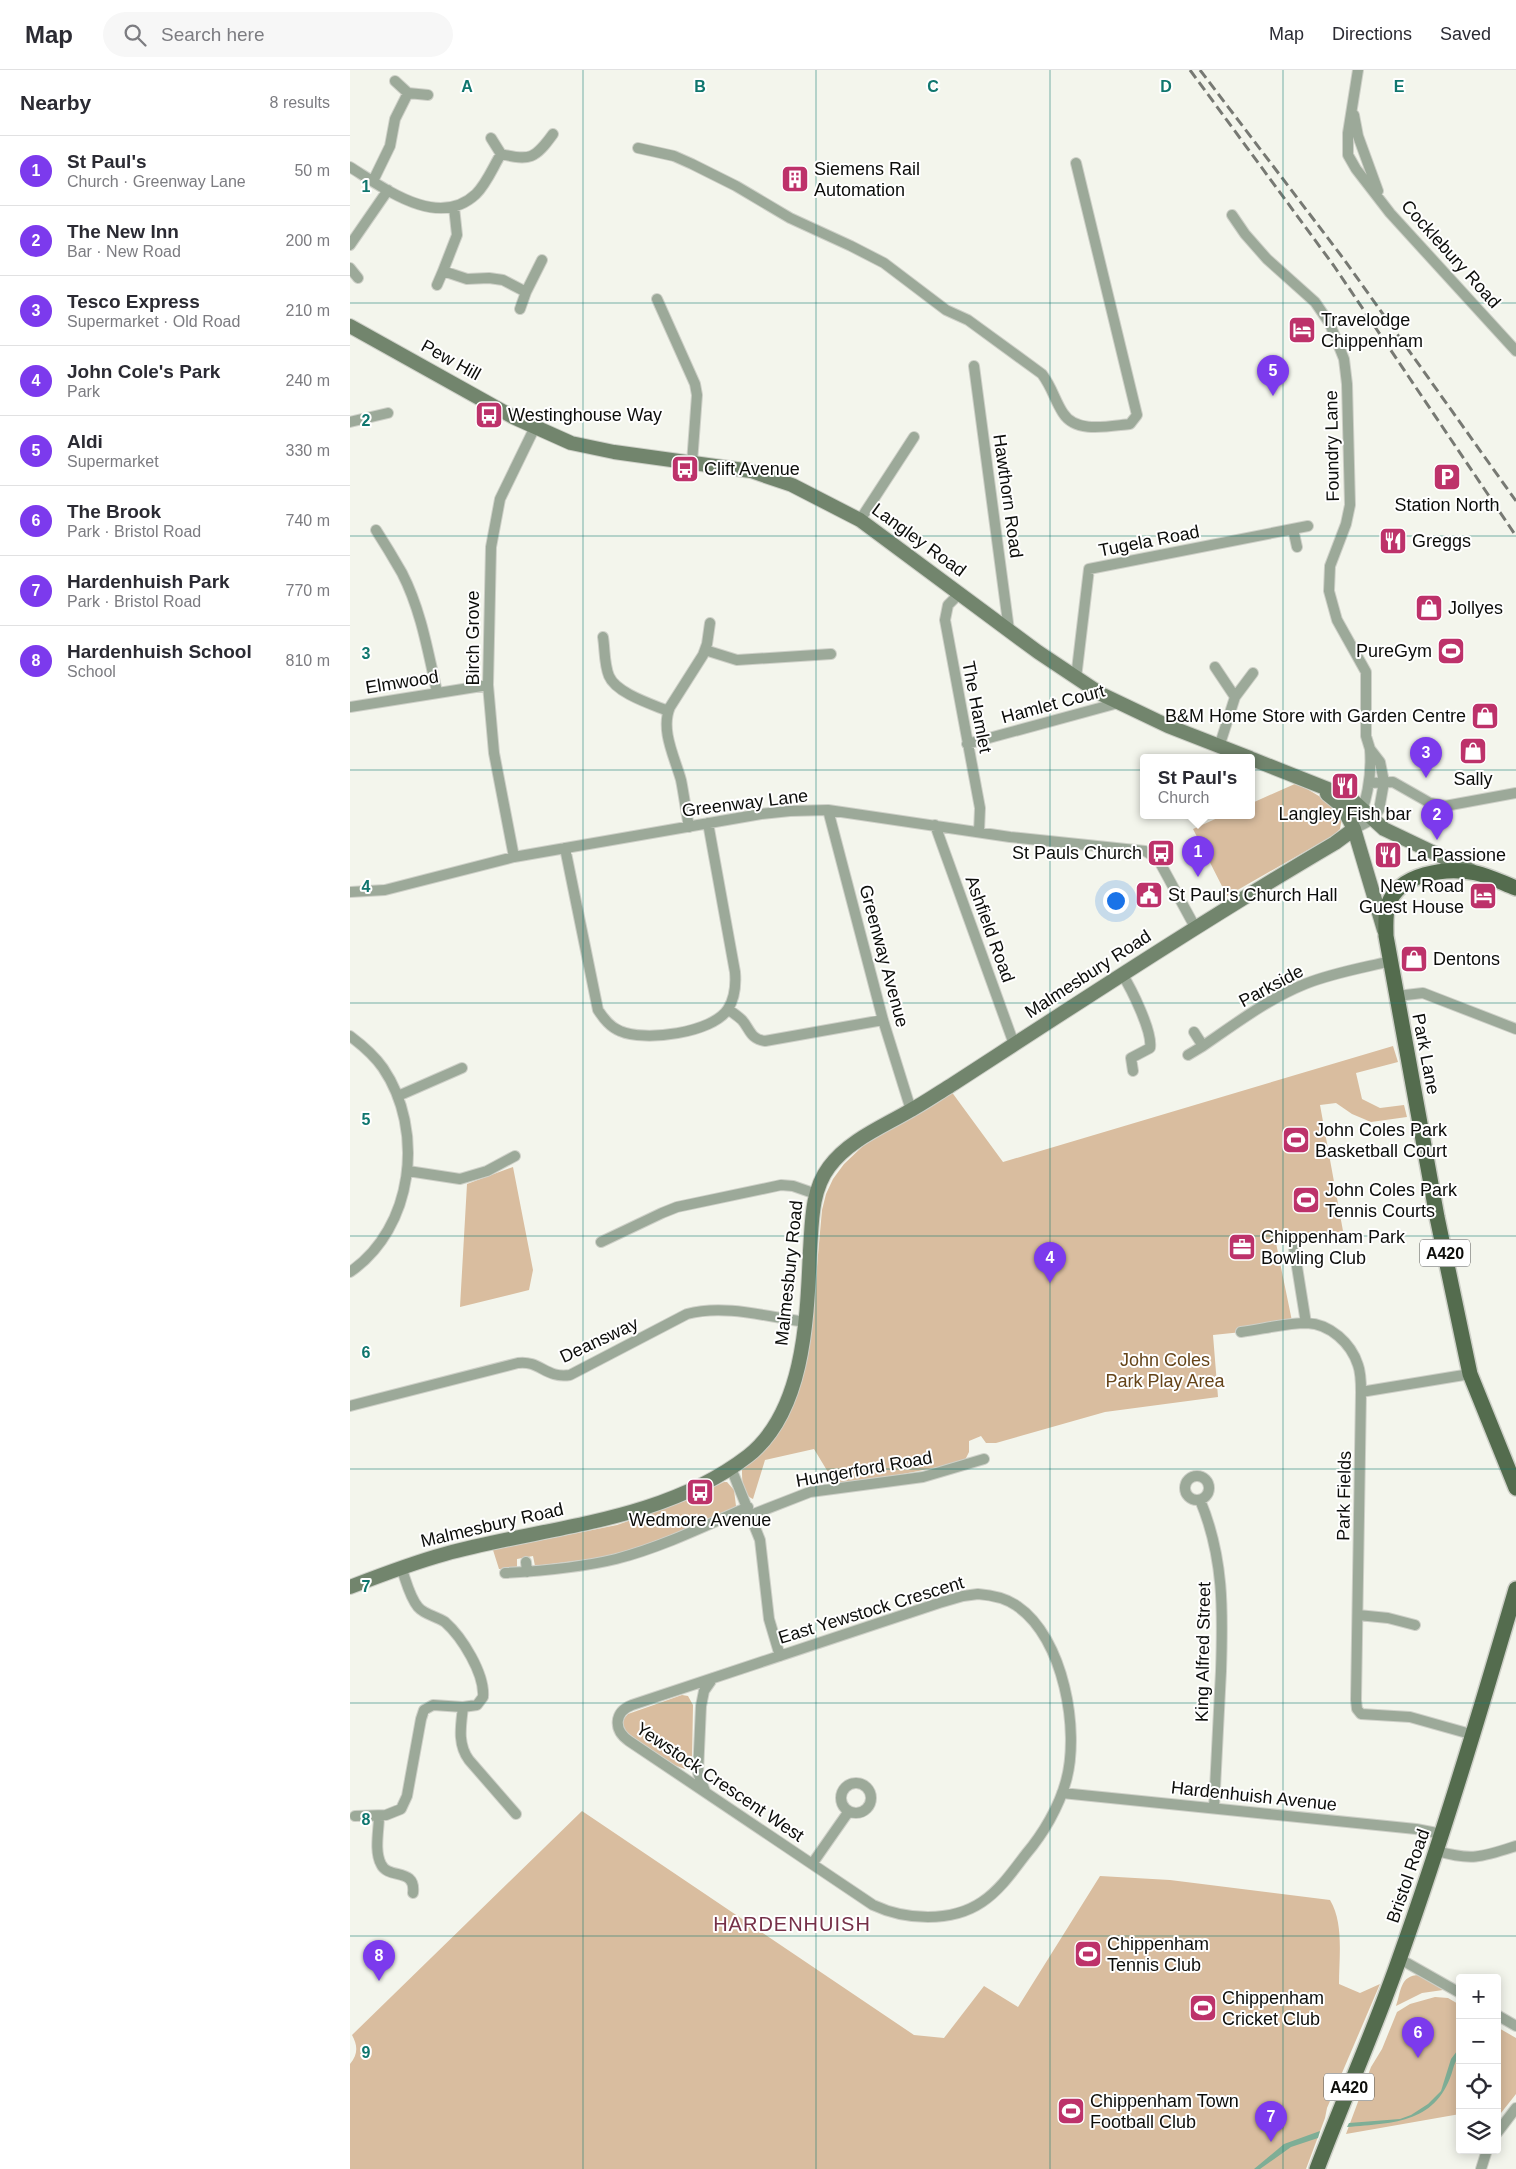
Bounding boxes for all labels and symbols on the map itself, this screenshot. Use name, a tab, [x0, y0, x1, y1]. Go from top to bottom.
text: A	[461, 78, 473, 95]
text: B	[694, 78, 706, 95]
text: C	[927, 78, 939, 95]
text: D	[1160, 78, 1172, 95]
text: E	[1394, 78, 1405, 95]
place label: Siemens Rail Automation	[814, 159, 920, 200]
building icon: Siemens Rail Automation	[780, 164, 810, 194]
text: 1	[362, 178, 371, 195]
street label: Cocklebury Road	[1397, 196, 1505, 312]
place label: Travelodge Chippenham	[1321, 310, 1423, 351]
hotel icon: Travelodge Chippenham	[1287, 315, 1317, 345]
street label: Pew Hill	[418, 335, 484, 385]
pin: 5	[1257, 355, 1289, 396]
street label: Foundry Lane	[1321, 390, 1343, 502]
bus stop icon: Westinghouse Way	[474, 400, 504, 430]
place label: Westinghouse Way	[508, 405, 662, 425]
text: 2	[362, 412, 371, 429]
street label: Hawthorn Road	[989, 433, 1027, 559]
bus stop icon: Clift Avenue	[670, 454, 700, 484]
place label: Clift Avenue	[704, 459, 800, 479]
parking icon: Station North	[1432, 462, 1462, 492]
place label: Station North	[1394, 495, 1500, 515]
street label: Langley Road	[868, 499, 970, 581]
street label: Tugela Road	[1097, 521, 1201, 561]
restaurant icon: Greggs	[1378, 526, 1408, 556]
place label: Greggs	[1412, 531, 1471, 551]
street label: Birch Grove	[463, 590, 483, 686]
shop icon: Jollyes	[1414, 593, 1444, 623]
place label: Jollyes	[1448, 598, 1503, 618]
sports icon: PureGym	[1436, 636, 1466, 666]
place label: PureGym	[1356, 641, 1432, 661]
text: 3	[362, 645, 371, 662]
street label: The Hamlet	[958, 659, 996, 755]
street label: Elmwood	[364, 666, 440, 698]
street label: Hamlet Court	[999, 681, 1107, 727]
shop icon: B&M Home Store with Garden Centre	[1470, 701, 1500, 731]
place label: B&M Home Store with Garden Centre	[1165, 706, 1466, 726]
shop icon: Sally	[1458, 736, 1488, 766]
pin: 3	[1410, 737, 1442, 778]
place label: Sally	[1453, 769, 1493, 789]
restaurant icon: Langley Fish bar	[1330, 771, 1360, 801]
street label: Greenway Lane	[681, 785, 809, 821]
pin: 2	[1421, 799, 1453, 840]
place label: Langley Fish bar	[1278, 804, 1412, 824]
pin: 1	[1182, 836, 1214, 877]
bus stop icon: St Pauls Church	[1146, 838, 1176, 868]
restaurant icon: La Passione	[1373, 840, 1403, 870]
place label: St Pauls Church	[1012, 843, 1142, 863]
place label: La Passione	[1407, 845, 1506, 865]
street label: Ashfield Road	[961, 873, 1019, 985]
place label: New Road Guest House	[1359, 876, 1464, 917]
text: 4	[362, 878, 371, 895]
public building icon: St Paul's Church Hall	[1134, 880, 1164, 910]
hotel icon: New Road Guest House	[1468, 881, 1498, 911]
street label: Greenway Avenue	[855, 883, 913, 1029]
place label: St Paul's Church Hall	[1168, 885, 1338, 905]
your location	[1103, 888, 1129, 914]
street label: Malmesbury Road	[1021, 926, 1155, 1022]
shop icon: Dentons	[1399, 944, 1429, 974]
place label: Dentons	[1433, 949, 1500, 969]
street label: Parkside	[1235, 961, 1307, 1011]
street label: Park Lane	[1408, 1012, 1444, 1096]
text: 5	[362, 1111, 371, 1128]
place label: John Coles Park Basketball Court	[1315, 1120, 1448, 1161]
sports icon: John Coles Park Basketball Court	[1281, 1125, 1311, 1155]
place label: John Coles Park Tennis Courts	[1325, 1180, 1458, 1221]
sports icon: John Coles Park Tennis Courts	[1291, 1185, 1321, 1215]
street label: Malmesbury Road	[771, 1199, 807, 1347]
place label: Chippenham Park Bowling Club	[1261, 1227, 1406, 1268]
office icon: Chippenham Park Bowling Club	[1227, 1232, 1257, 1262]
road number: A420	[1420, 1240, 1470, 1266]
pin: 4	[1034, 1242, 1066, 1283]
street label: Deansway	[557, 1313, 641, 1367]
text: 6	[362, 1344, 371, 1361]
park label: John Coles Park Play Area	[1105, 1350, 1226, 1391]
street label: Hungerford Road	[794, 1447, 934, 1491]
street label: Park Fields	[1333, 1451, 1355, 1541]
bus stop icon: Wedmore Avenue	[685, 1477, 715, 1507]
street label: Malmesbury Road	[419, 1499, 565, 1551]
place label: Wedmore Avenue	[629, 1510, 771, 1530]
street label: East Yewstock Crescent	[776, 1572, 966, 1648]
text: 7	[362, 1578, 371, 1595]
street label: King Alfred Street	[1192, 1582, 1214, 1722]
street label: Yewstock Crescent West	[632, 1718, 808, 1846]
street label: Hardenhuish Avenue	[1170, 1777, 1338, 1815]
text: 8	[362, 1811, 371, 1828]
street label: Bristol Road	[1383, 1826, 1433, 1926]
district label: HARDENHUISH	[713, 1913, 871, 1935]
place label: Chippenham Tennis Club	[1107, 1934, 1209, 1975]
sports icon: Chippenham Tennis Club	[1073, 1939, 1103, 1969]
pin: 8	[363, 1940, 395, 1981]
place label: Chippenham Cricket Club	[1222, 1988, 1324, 2029]
sports icon: Chippenham Cricket Club	[1188, 1993, 1218, 2023]
pin: 6	[1402, 2017, 1434, 2058]
text: 9	[362, 2044, 371, 2061]
road number: A420	[1324, 2074, 1374, 2100]
place label: Chippenham Town Football Club	[1090, 2091, 1239, 2132]
sports icon: Chippenham Town Football Club	[1056, 2096, 1086, 2126]
pin: 7	[1255, 2101, 1287, 2142]

